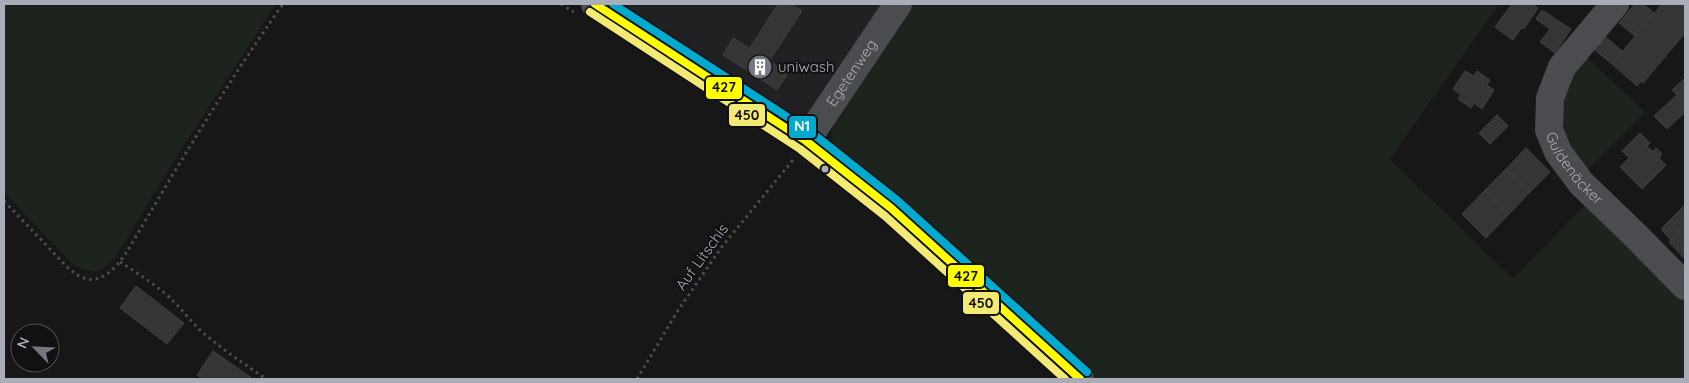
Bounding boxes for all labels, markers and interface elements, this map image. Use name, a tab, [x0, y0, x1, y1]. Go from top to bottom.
street label: Egetenweg	[822, 35, 881, 110]
building icon: uniwash	[747, 54, 773, 80]
place label: uniwash	[778, 57, 834, 76]
line badge: 427	[705, 76, 743, 100]
text: 427	[712, 78, 736, 96]
line badge: 450	[728, 103, 766, 127]
text: 450	[735, 106, 760, 124]
line badge: N1	[788, 115, 817, 139]
text: N1	[794, 117, 810, 135]
street label: Guldenäcker	[1542, 129, 1608, 209]
unlabelled marker	[820, 164, 830, 174]
street label: Auf Litschis	[671, 220, 732, 294]
line badge: 427	[947, 264, 985, 288]
text: 427	[954, 267, 978, 285]
line badge: 450	[962, 291, 1000, 315]
text: 450	[969, 294, 994, 312]
north arrow	[10, 323, 60, 373]
text: N	[13, 334, 33, 351]

